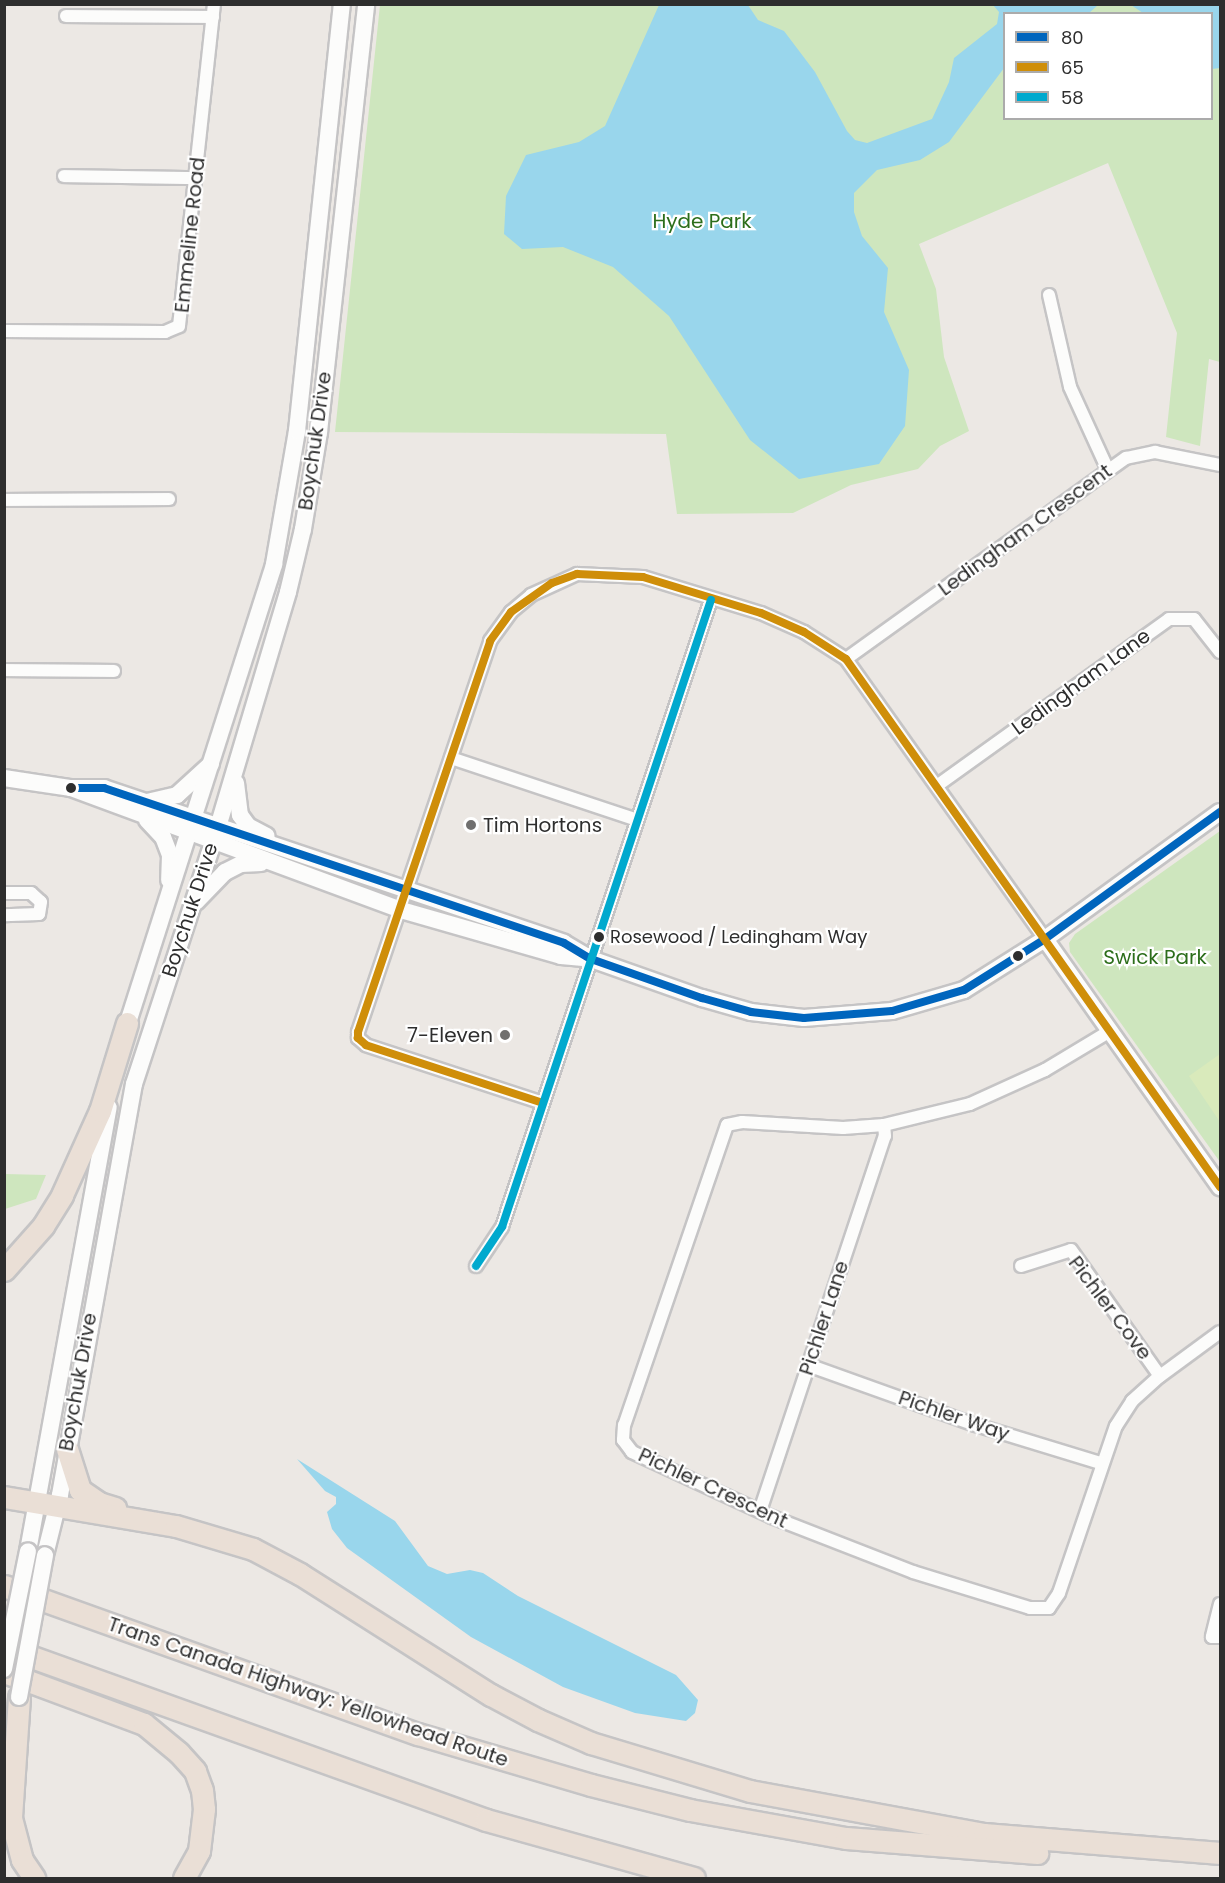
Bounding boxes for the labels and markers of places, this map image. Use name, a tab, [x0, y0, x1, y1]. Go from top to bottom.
unlabelled marker	[65, 782, 77, 794]
place label: Tim Hortons	[483, 813, 602, 837]
marker: Tim Hortons	[464, 818, 478, 832]
place label: Rosewood / Ledingham Way	[610, 926, 867, 948]
marker: Rosewood / Ledingham Way	[593, 931, 605, 943]
unlabelled marker	[1012, 950, 1024, 962]
place label: 7-Eleven	[407, 1023, 493, 1047]
marker: 7-Eleven	[498, 1028, 512, 1042]

